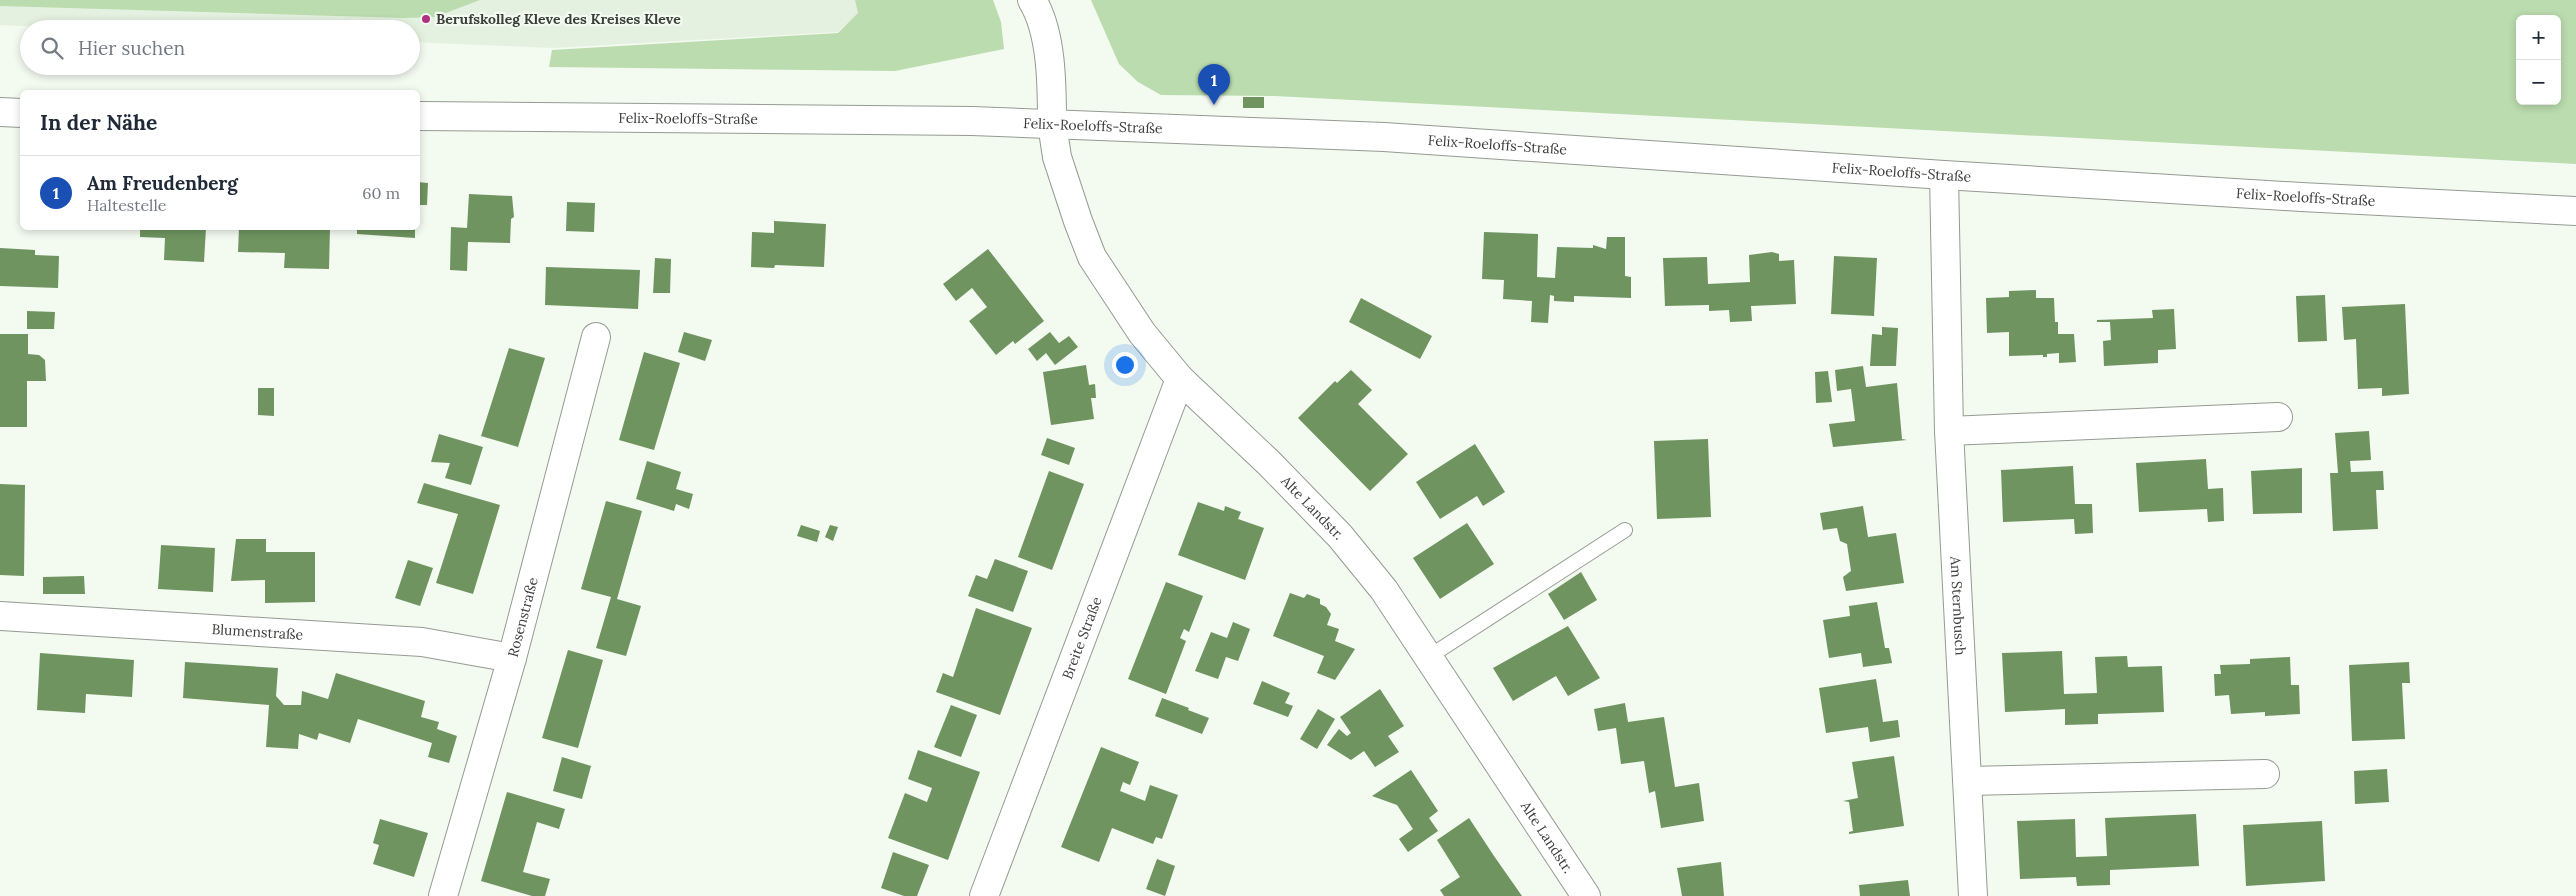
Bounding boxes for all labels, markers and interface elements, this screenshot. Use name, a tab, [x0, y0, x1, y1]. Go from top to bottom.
place label: Berufskolleg Kleve des Kreises Kleve	[436, 10, 681, 28]
marker: Berufskolleg Kleve des Kreises Kleve	[420, 13, 432, 25]
map controls	[2516, 15, 2561, 105]
button: +	[2516, 15, 2561, 60]
search box	[20, 20, 420, 75]
icon: search	[38, 34, 66, 62]
text: Hier suchen	[78, 36, 185, 60]
button: −	[2516, 60, 2561, 105]
pin: 1	[1198, 64, 1230, 105]
text: In der Nähe	[40, 109, 157, 136]
street label: Felix-Roeloffs-Straße	[618, 109, 758, 128]
street label: Felix-Roeloffs-Straße	[1023, 114, 1163, 137]
street label: Felix-Roeloffs-Straße	[1427, 131, 1568, 158]
street label: Felix-Roeloffs-Straße	[1831, 158, 1972, 186]
text: Am Freudenberg	[87, 171, 238, 195]
text: 1	[53, 183, 59, 203]
text: 60 m	[362, 183, 400, 203]
street label: Felix-Roeloffs-Straße	[2235, 184, 2376, 210]
text: Haltestelle	[87, 195, 166, 215]
your location	[1112, 352, 1138, 378]
street label: Alte Landstr.	[1277, 471, 1348, 543]
street label: Am Sternbusch	[1946, 555, 1970, 656]
street label: Rosenstraße	[504, 575, 542, 659]
street label: Breite Straße	[1058, 594, 1106, 682]
street label: Blumenstraße	[211, 620, 304, 644]
street label: Alte Landstr.	[1516, 797, 1577, 877]

